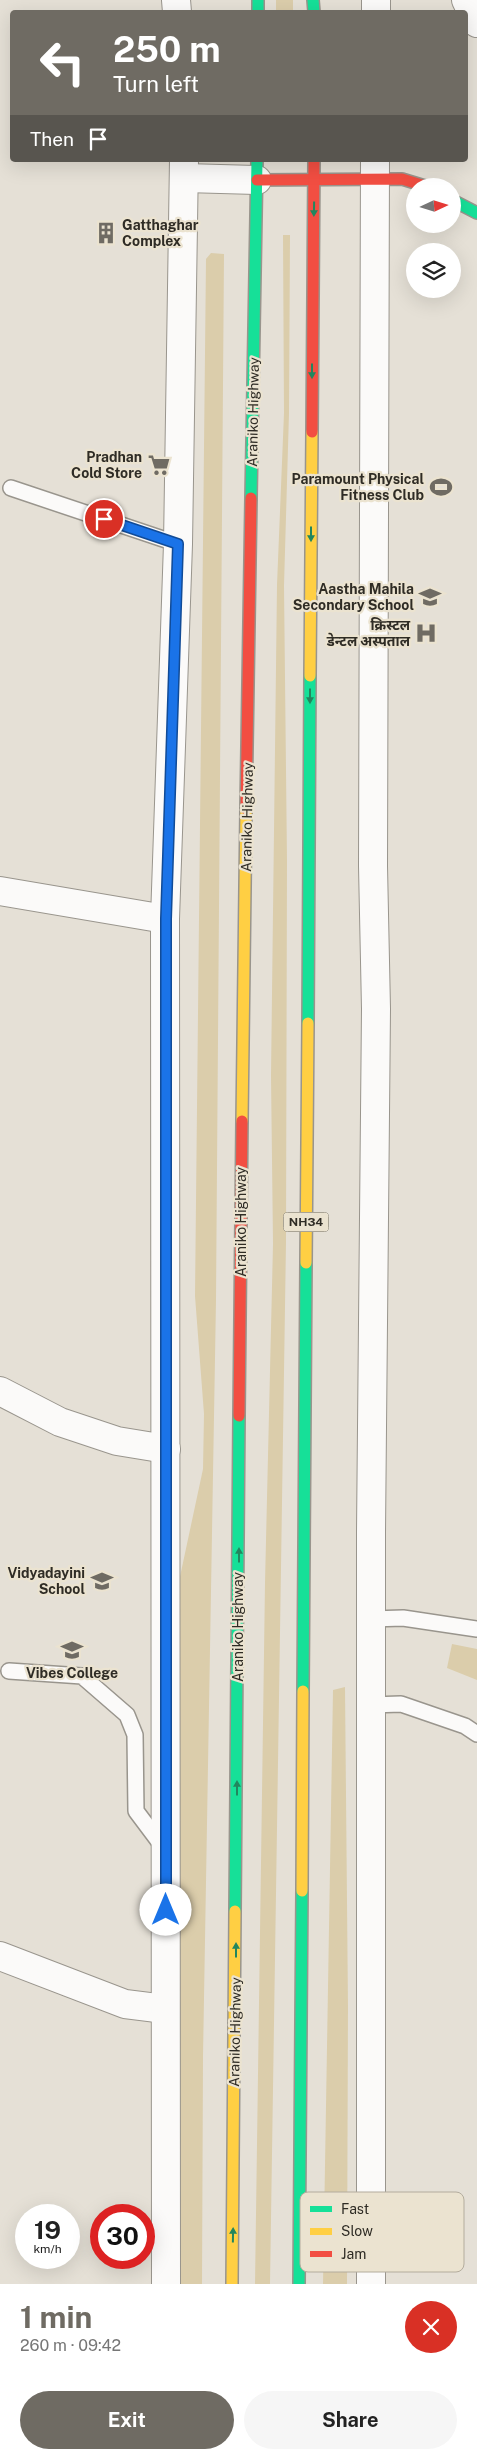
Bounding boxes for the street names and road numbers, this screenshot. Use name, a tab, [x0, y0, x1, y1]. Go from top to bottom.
street label: Araniko Highway	[244, 356, 262, 467]
street label: Araniko Highway	[238, 761, 256, 872]
street label: Araniko Highway	[233, 1167, 249, 1277]
road number: NH34	[284, 1212, 328, 1232]
street label: Araniko Highway	[230, 1572, 246, 1682]
street label: Araniko Highway	[226, 1976, 244, 2087]

